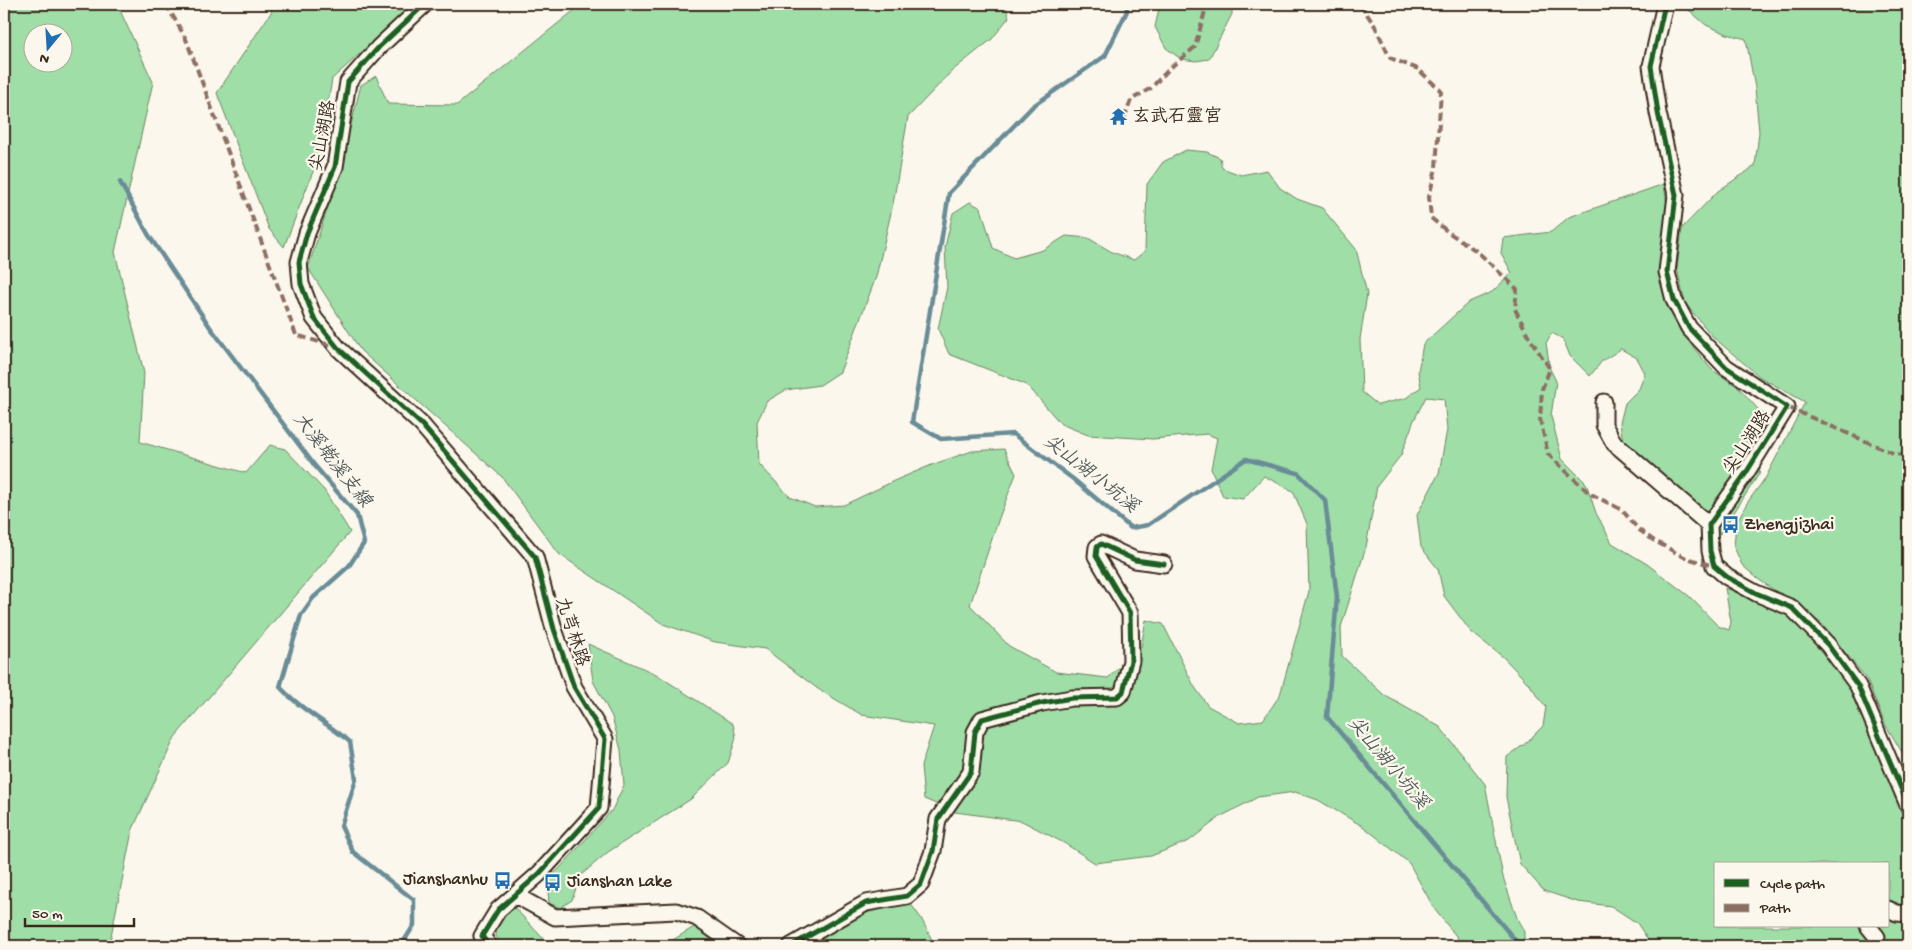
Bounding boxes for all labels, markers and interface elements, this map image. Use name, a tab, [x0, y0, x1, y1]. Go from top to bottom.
north arrow	[22, 22, 72, 72]
text: N	[38, 48, 52, 67]
street label: 尖山湖路	[306, 98, 341, 173]
place label: 玄武石靈宮	[1132, 106, 1222, 128]
temple icon: 玄武石靈宮	[1108, 107, 1128, 127]
street label: 尖山湖路	[1719, 407, 1776, 479]
water label: 大溪墘溪支線	[287, 408, 377, 514]
water label: 尖山湖小坑溪	[1038, 430, 1143, 520]
bus stop icon: Zhengjizhai	[1720, 515, 1740, 535]
place label: Zhengjizhai	[1744, 515, 1834, 536]
street label: 九芎林路	[550, 594, 593, 669]
water label: 尖山湖小坑溪	[1342, 712, 1434, 816]
legend	[1714, 862, 1890, 928]
place label: Jianshanhu	[403, 870, 489, 891]
bus stop icon: Jianshanhu	[492, 870, 512, 890]
bus stop icon: Jianshan Lake	[543, 872, 563, 892]
place label: Jianshan Lake	[567, 872, 673, 893]
text: Cycle path	[1760, 876, 1825, 894]
scale bar	[25, 895, 134, 927]
text: Path	[1759, 900, 1791, 918]
text: 50 m	[32, 906, 63, 924]

